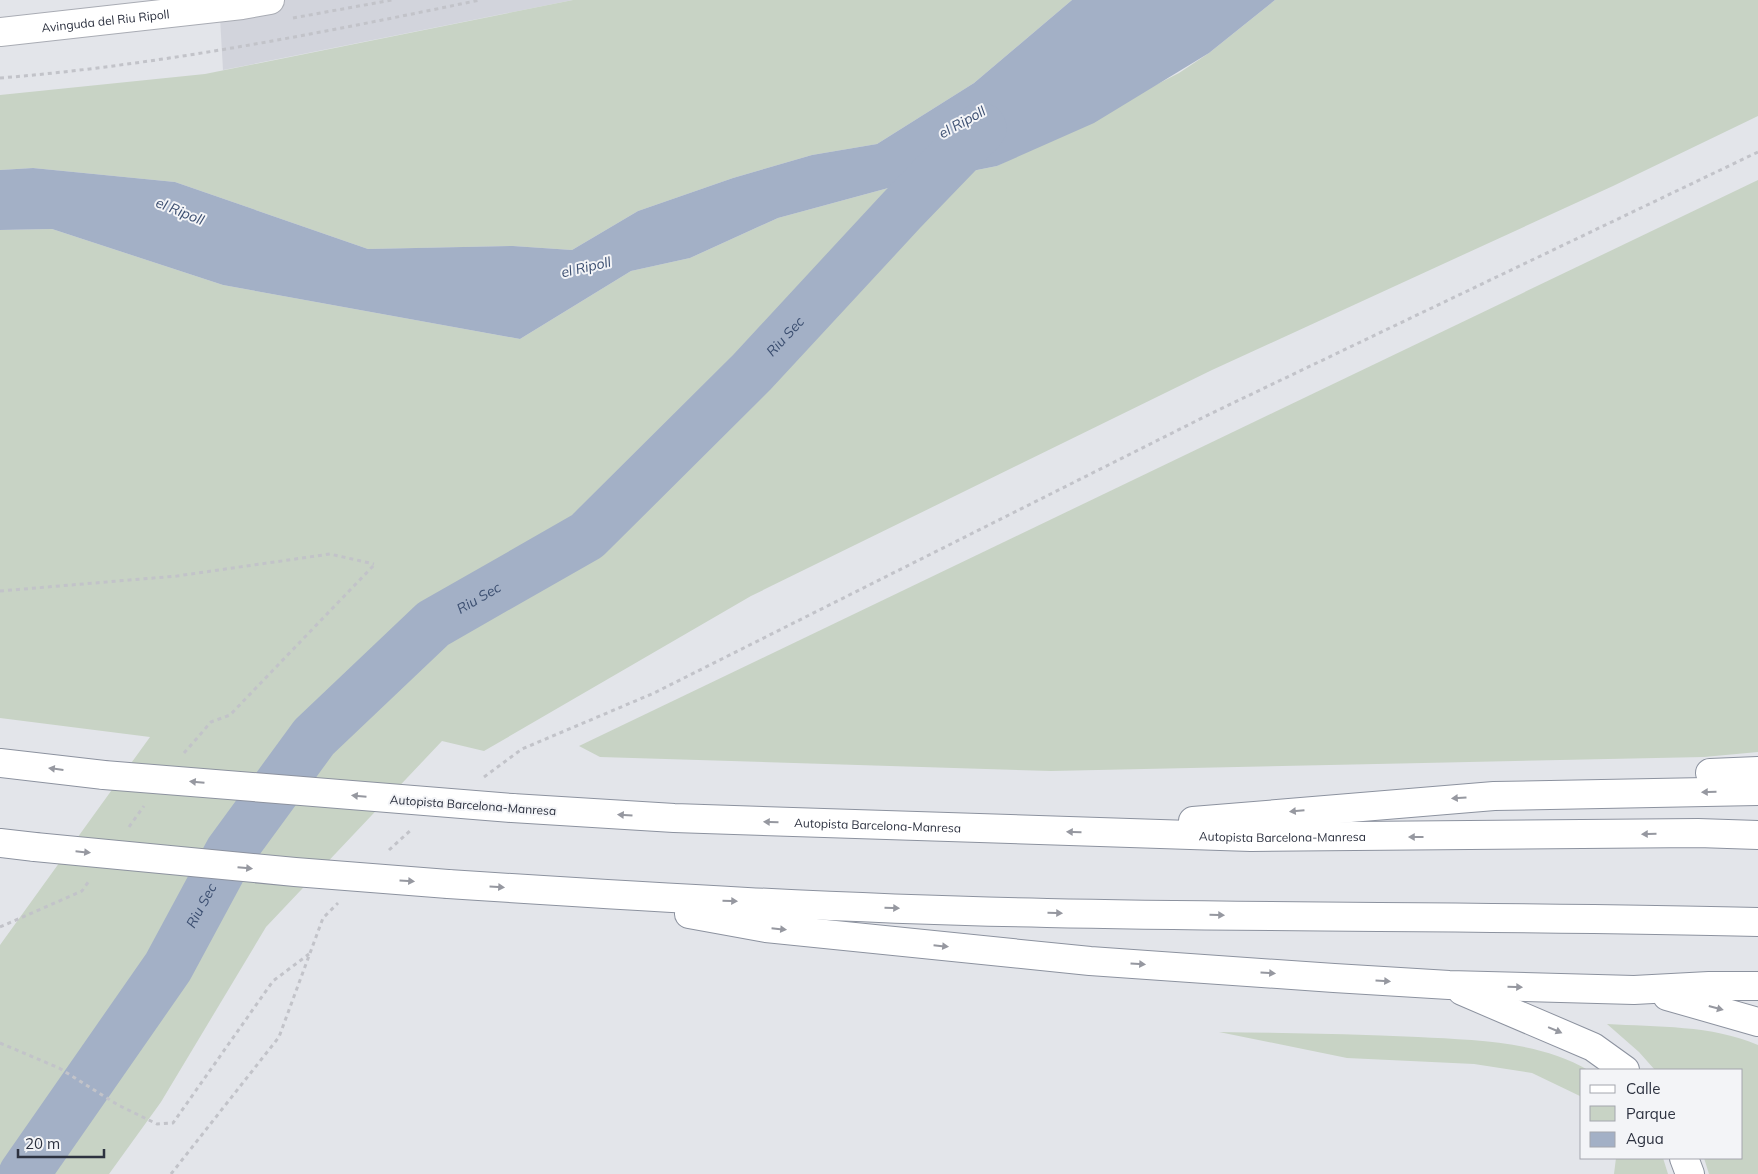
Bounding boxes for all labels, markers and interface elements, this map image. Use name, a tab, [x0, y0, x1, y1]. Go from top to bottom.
street label: Avinguda del Riu Ripoll	[41, 6, 170, 35]
water label: el Ripoll	[935, 102, 989, 142]
water label: el Ripoll	[153, 193, 207, 229]
water label: el Ripoll	[559, 252, 613, 281]
water label: Riu Sec	[762, 312, 808, 360]
water label: Riu Sec	[453, 578, 504, 618]
one-way arrow	[47, 765, 63, 773]
one-way arrow	[189, 778, 205, 786]
one-way arrow	[1701, 788, 1717, 796]
one-way arrow	[351, 791, 367, 799]
street label: Autopista Barcelona-Manresa	[389, 792, 557, 818]
one-way arrow	[1451, 795, 1467, 803]
one-way arrow	[1289, 807, 1305, 815]
one-way arrow	[617, 811, 633, 819]
street label: Autopista Barcelona-Manresa	[794, 814, 961, 835]
one-way arrow	[763, 817, 779, 825]
one-way arrow	[1066, 828, 1082, 836]
street label: Autopista Barcelona-Manresa	[1199, 828, 1366, 845]
one-way arrow	[1641, 830, 1657, 838]
one-way arrow	[1408, 833, 1424, 841]
one-way arrow	[75, 848, 91, 856]
one-way arrow	[237, 864, 253, 872]
one-way arrow	[399, 877, 415, 885]
water label: Riu Sec	[182, 880, 221, 931]
one-way arrow	[489, 884, 505, 892]
one-way arrow	[722, 898, 738, 906]
one-way arrow	[885, 904, 901, 912]
one-way arrow	[1047, 909, 1063, 917]
one-way arrow	[1210, 912, 1226, 920]
one-way arrow	[772, 926, 788, 934]
one-way arrow	[933, 942, 949, 950]
one-way arrow	[1131, 960, 1147, 968]
one-way arrow	[1260, 969, 1276, 977]
one-way arrow	[1375, 977, 1391, 985]
one-way arrow	[1507, 983, 1523, 991]
one-way arrow	[1708, 1005, 1723, 1013]
one-way arrow	[1548, 1026, 1562, 1034]
legend	[1580, 1069, 1743, 1159]
text: Calle	[1626, 1079, 1660, 1098]
text: Parque	[1626, 1104, 1676, 1123]
scale bar	[18, 1126, 104, 1158]
text: Agua	[1626, 1129, 1664, 1148]
text: 20 m	[25, 1134, 60, 1153]

